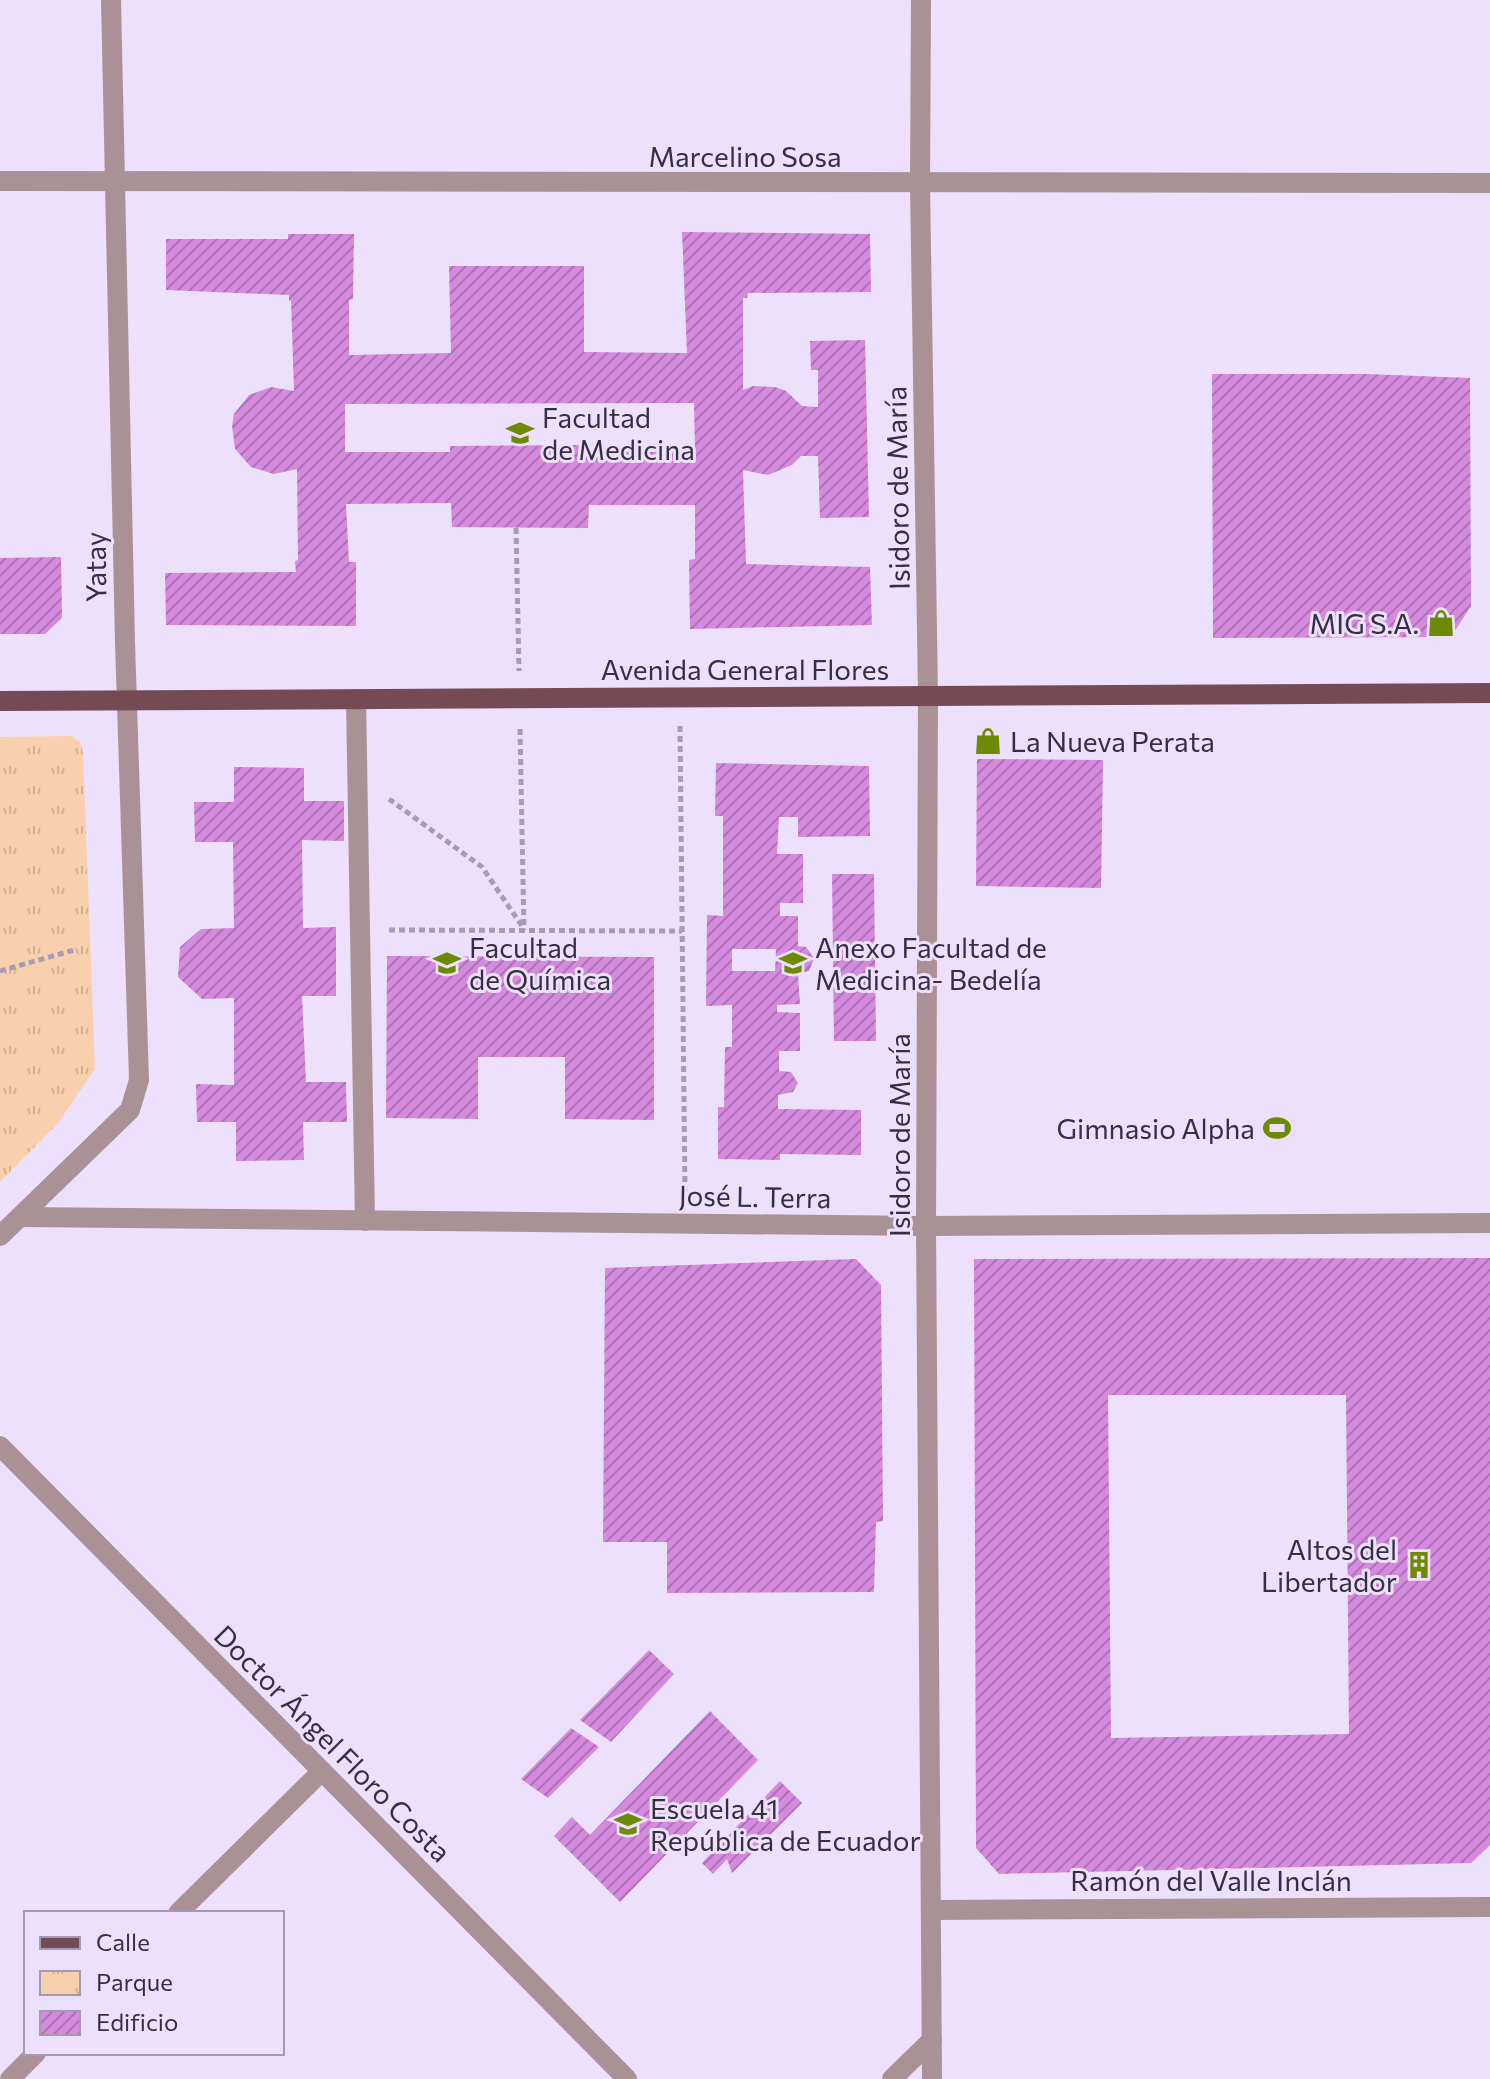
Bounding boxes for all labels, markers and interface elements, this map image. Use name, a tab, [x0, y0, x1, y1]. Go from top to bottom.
street label: Marcelino Sosa	[648, 139, 842, 173]
street label: Isidoro de María	[878, 386, 916, 590]
place label: Facultad de Medicina	[542, 400, 695, 466]
school or university icon: Facultad de Medicina	[505, 418, 535, 448]
street label: Yatay	[77, 532, 113, 602]
place label: MIG S.A.	[1310, 606, 1419, 640]
shop icon: MIG S.A.	[1426, 608, 1456, 638]
street label: Avenida General Flores	[601, 652, 889, 686]
place label: La Nueva Perata	[1010, 724, 1215, 758]
shop icon: La Nueva Perata	[973, 726, 1003, 756]
place label: Facultad de Química	[469, 930, 611, 996]
place label: Anexo Facultad de Medicina- Bedelía	[815, 930, 1047, 996]
school or university icon: Facultad de Química	[432, 948, 462, 978]
school or university icon: Anexo Facultad de Medicina- Bedelía	[778, 948, 808, 978]
street label: Isidoro de María	[882, 1033, 916, 1237]
place label: Gimnasio Alpha	[1056, 1111, 1255, 1145]
sports icon: Gimnasio Alpha	[1262, 1113, 1292, 1143]
street label: José L. Terra	[678, 1178, 832, 1214]
place label: Altos del Libertador	[1261, 1532, 1397, 1598]
building icon: Altos del Libertador	[1404, 1550, 1434, 1580]
street label: Doctor Ángel Floro Costa	[208, 1618, 458, 1868]
place label: Escuela 41 República de Ecuador	[650, 1791, 921, 1857]
school or university icon: Escuela 41 República de Ecuador	[613, 1809, 643, 1839]
street label: Ramón del Valle Inclán	[1070, 1863, 1352, 1897]
legend	[24, 1911, 284, 2055]
text: Calle	[96, 1927, 150, 1956]
text: Parque	[96, 1967, 173, 1996]
text: Edificio	[96, 2007, 178, 2036]

